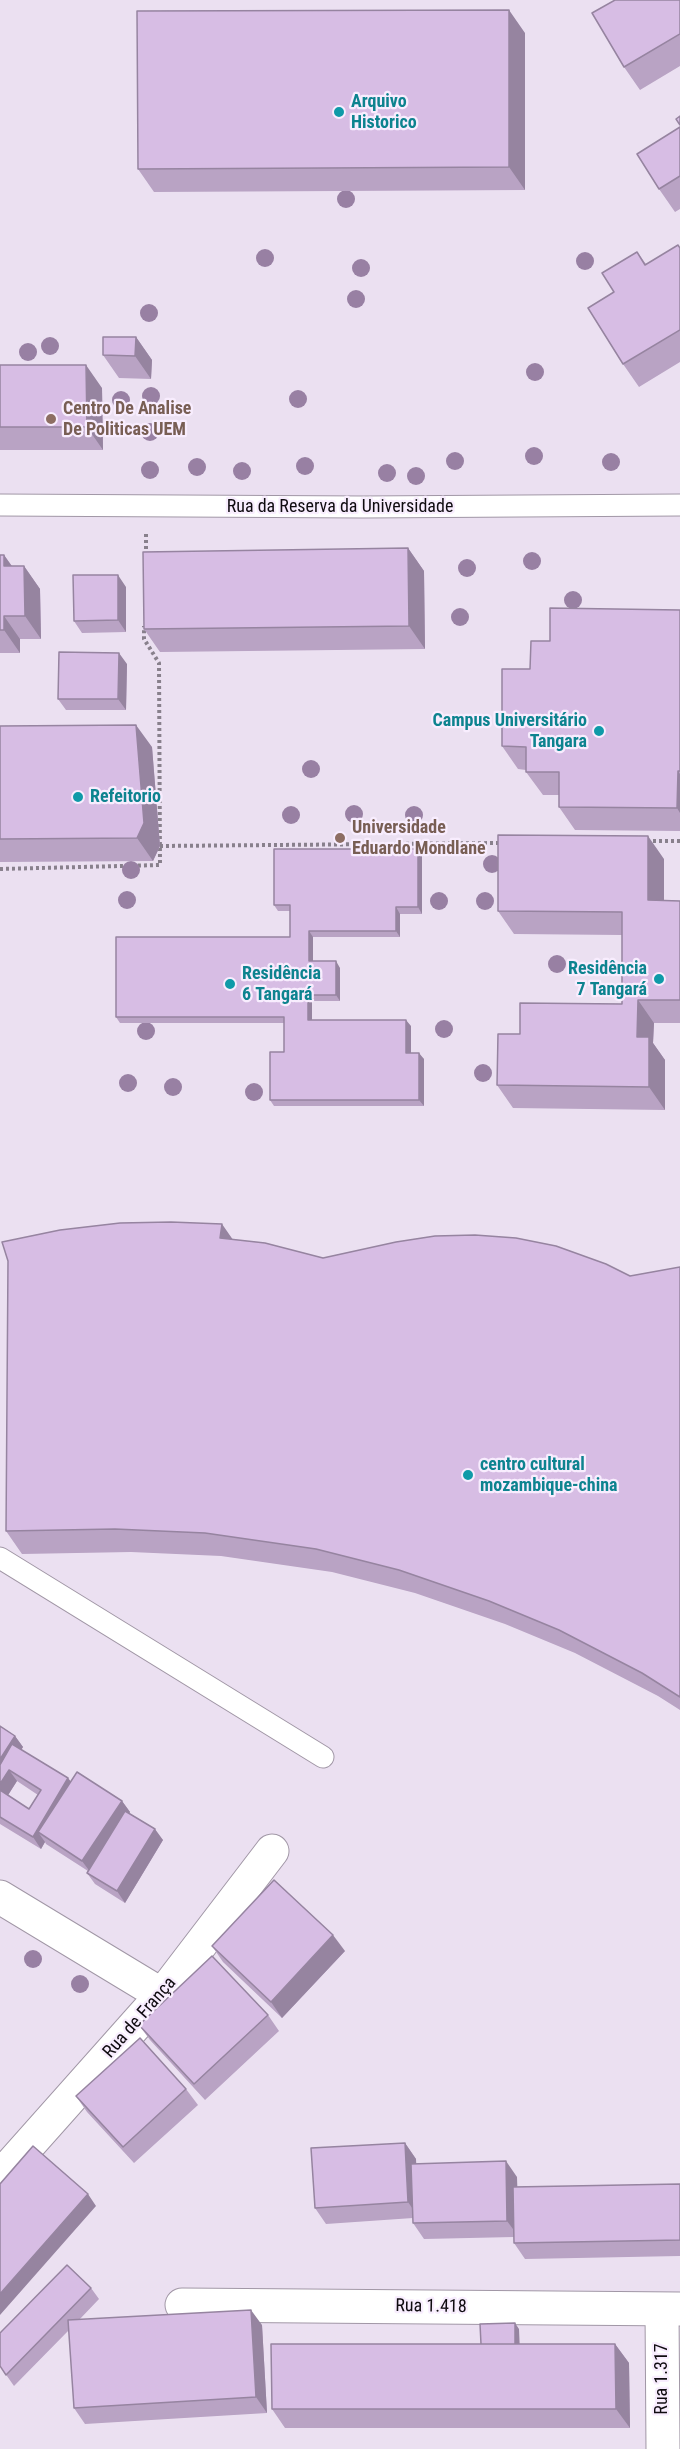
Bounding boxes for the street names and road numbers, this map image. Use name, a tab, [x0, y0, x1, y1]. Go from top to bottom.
street label: Rua da Reserva da Universidade	[227, 496, 453, 518]
street label: Rua de França	[99, 1973, 181, 2063]
street label: Rua 1.418	[395, 2296, 467, 2318]
street label: Rua 1.317	[651, 2343, 673, 2415]

